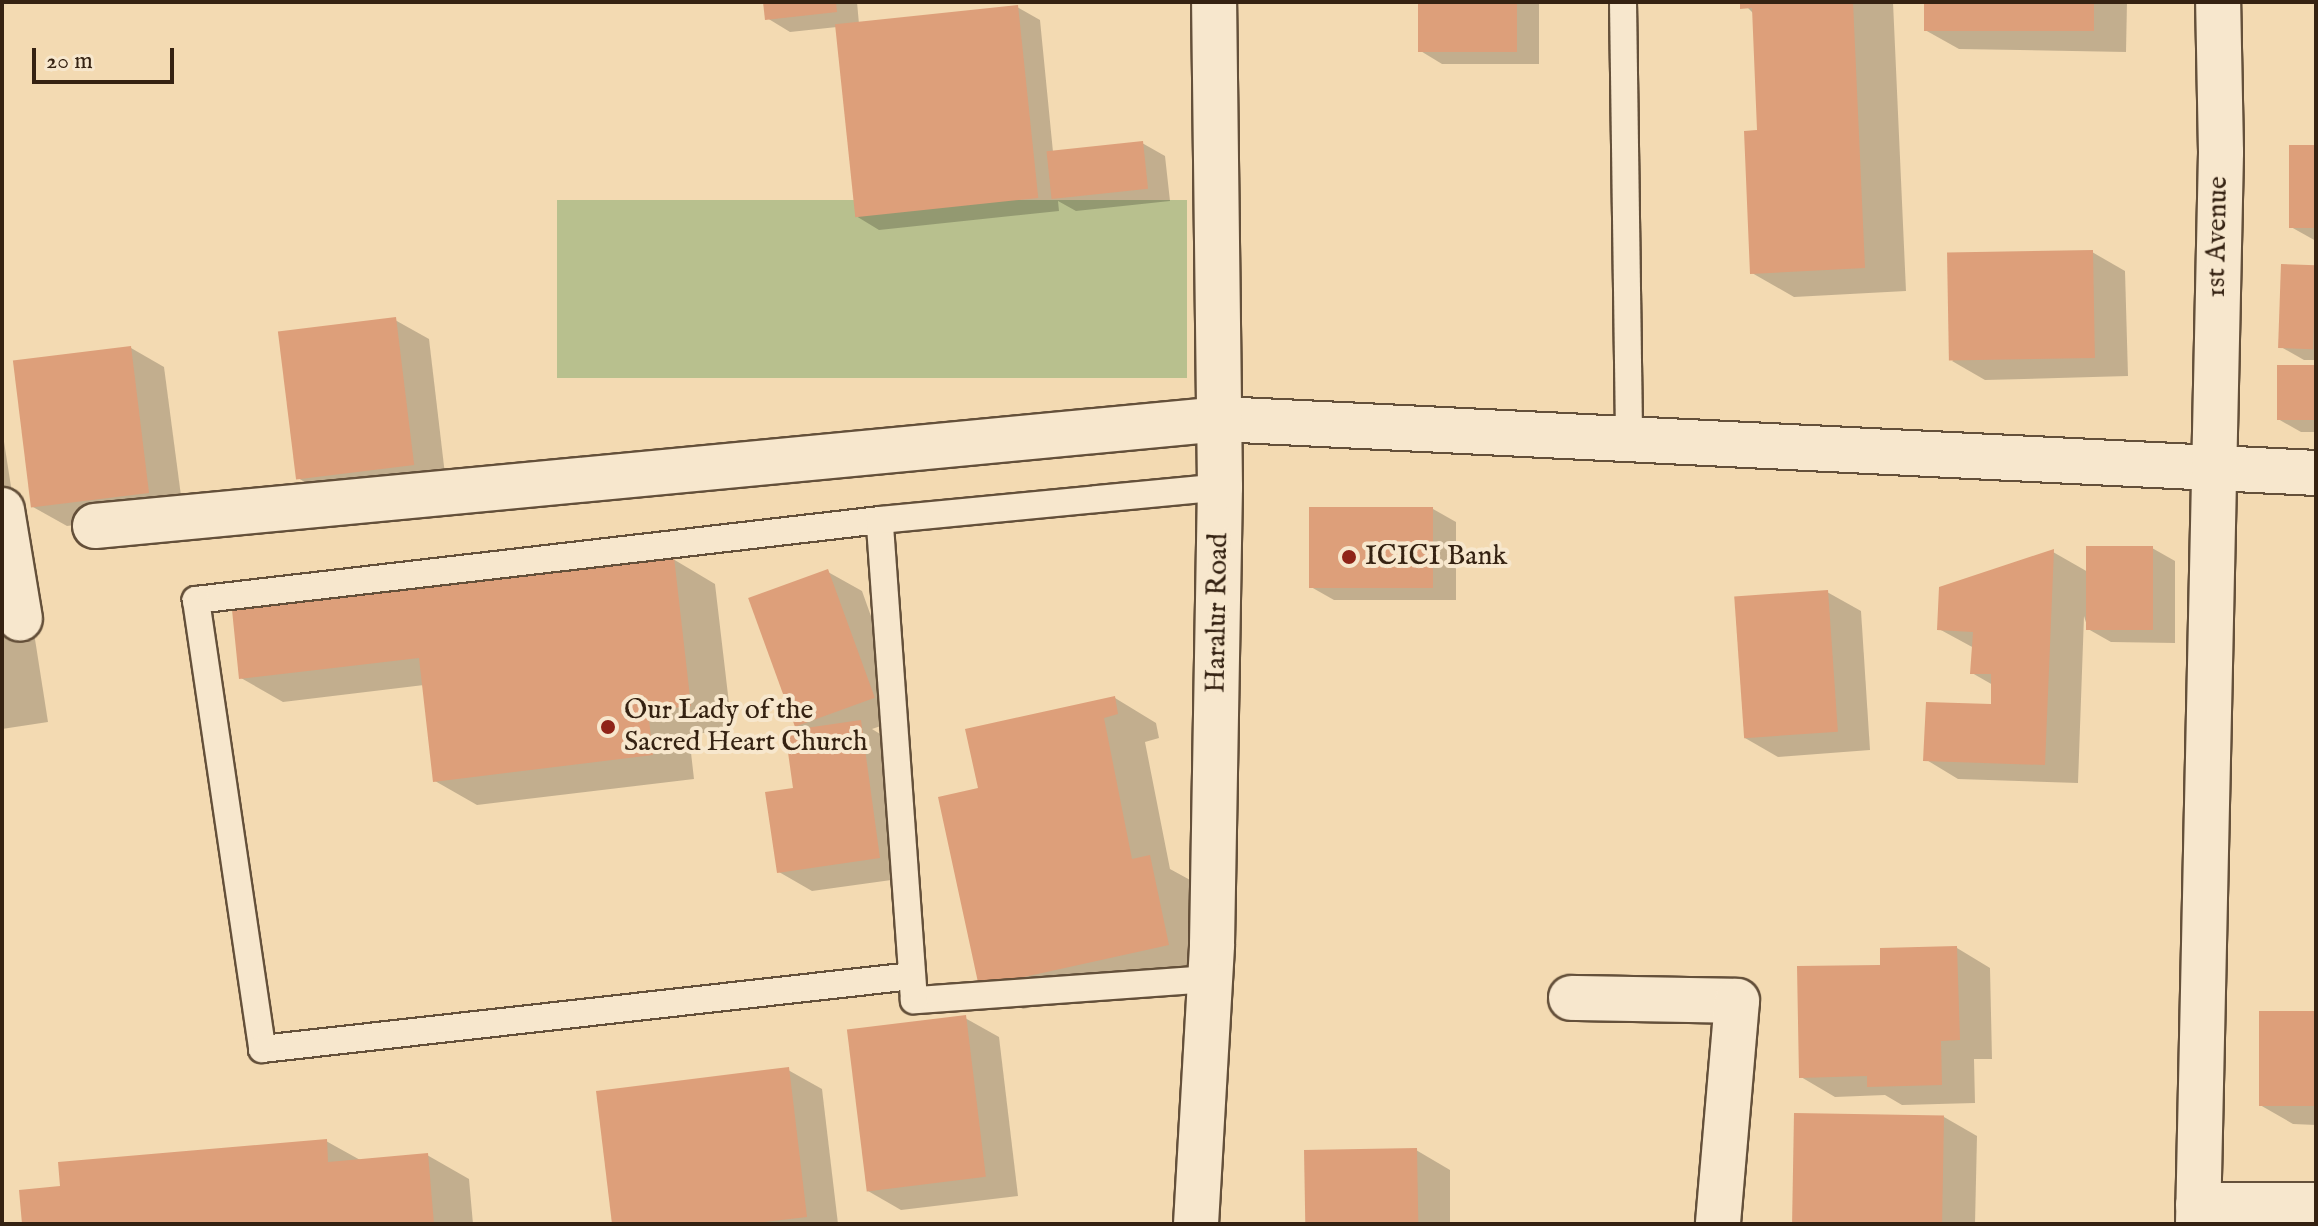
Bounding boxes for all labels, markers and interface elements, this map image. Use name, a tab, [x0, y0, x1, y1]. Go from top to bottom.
scale bar	[36, 32, 178, 82]
text: 20 m	[46, 46, 93, 77]
street label: 1st Avenue	[2200, 176, 2236, 298]
street label: Haralur Road	[1200, 533, 1236, 693]
place label: ICICI Bank	[1365, 540, 1507, 574]
marker: ICICI Bank	[1340, 548, 1358, 566]
place label: Our Lady of the Sacred Heart Church	[624, 694, 868, 760]
marker: Our Lady of the Sacred Heart Church	[599, 718, 617, 736]

